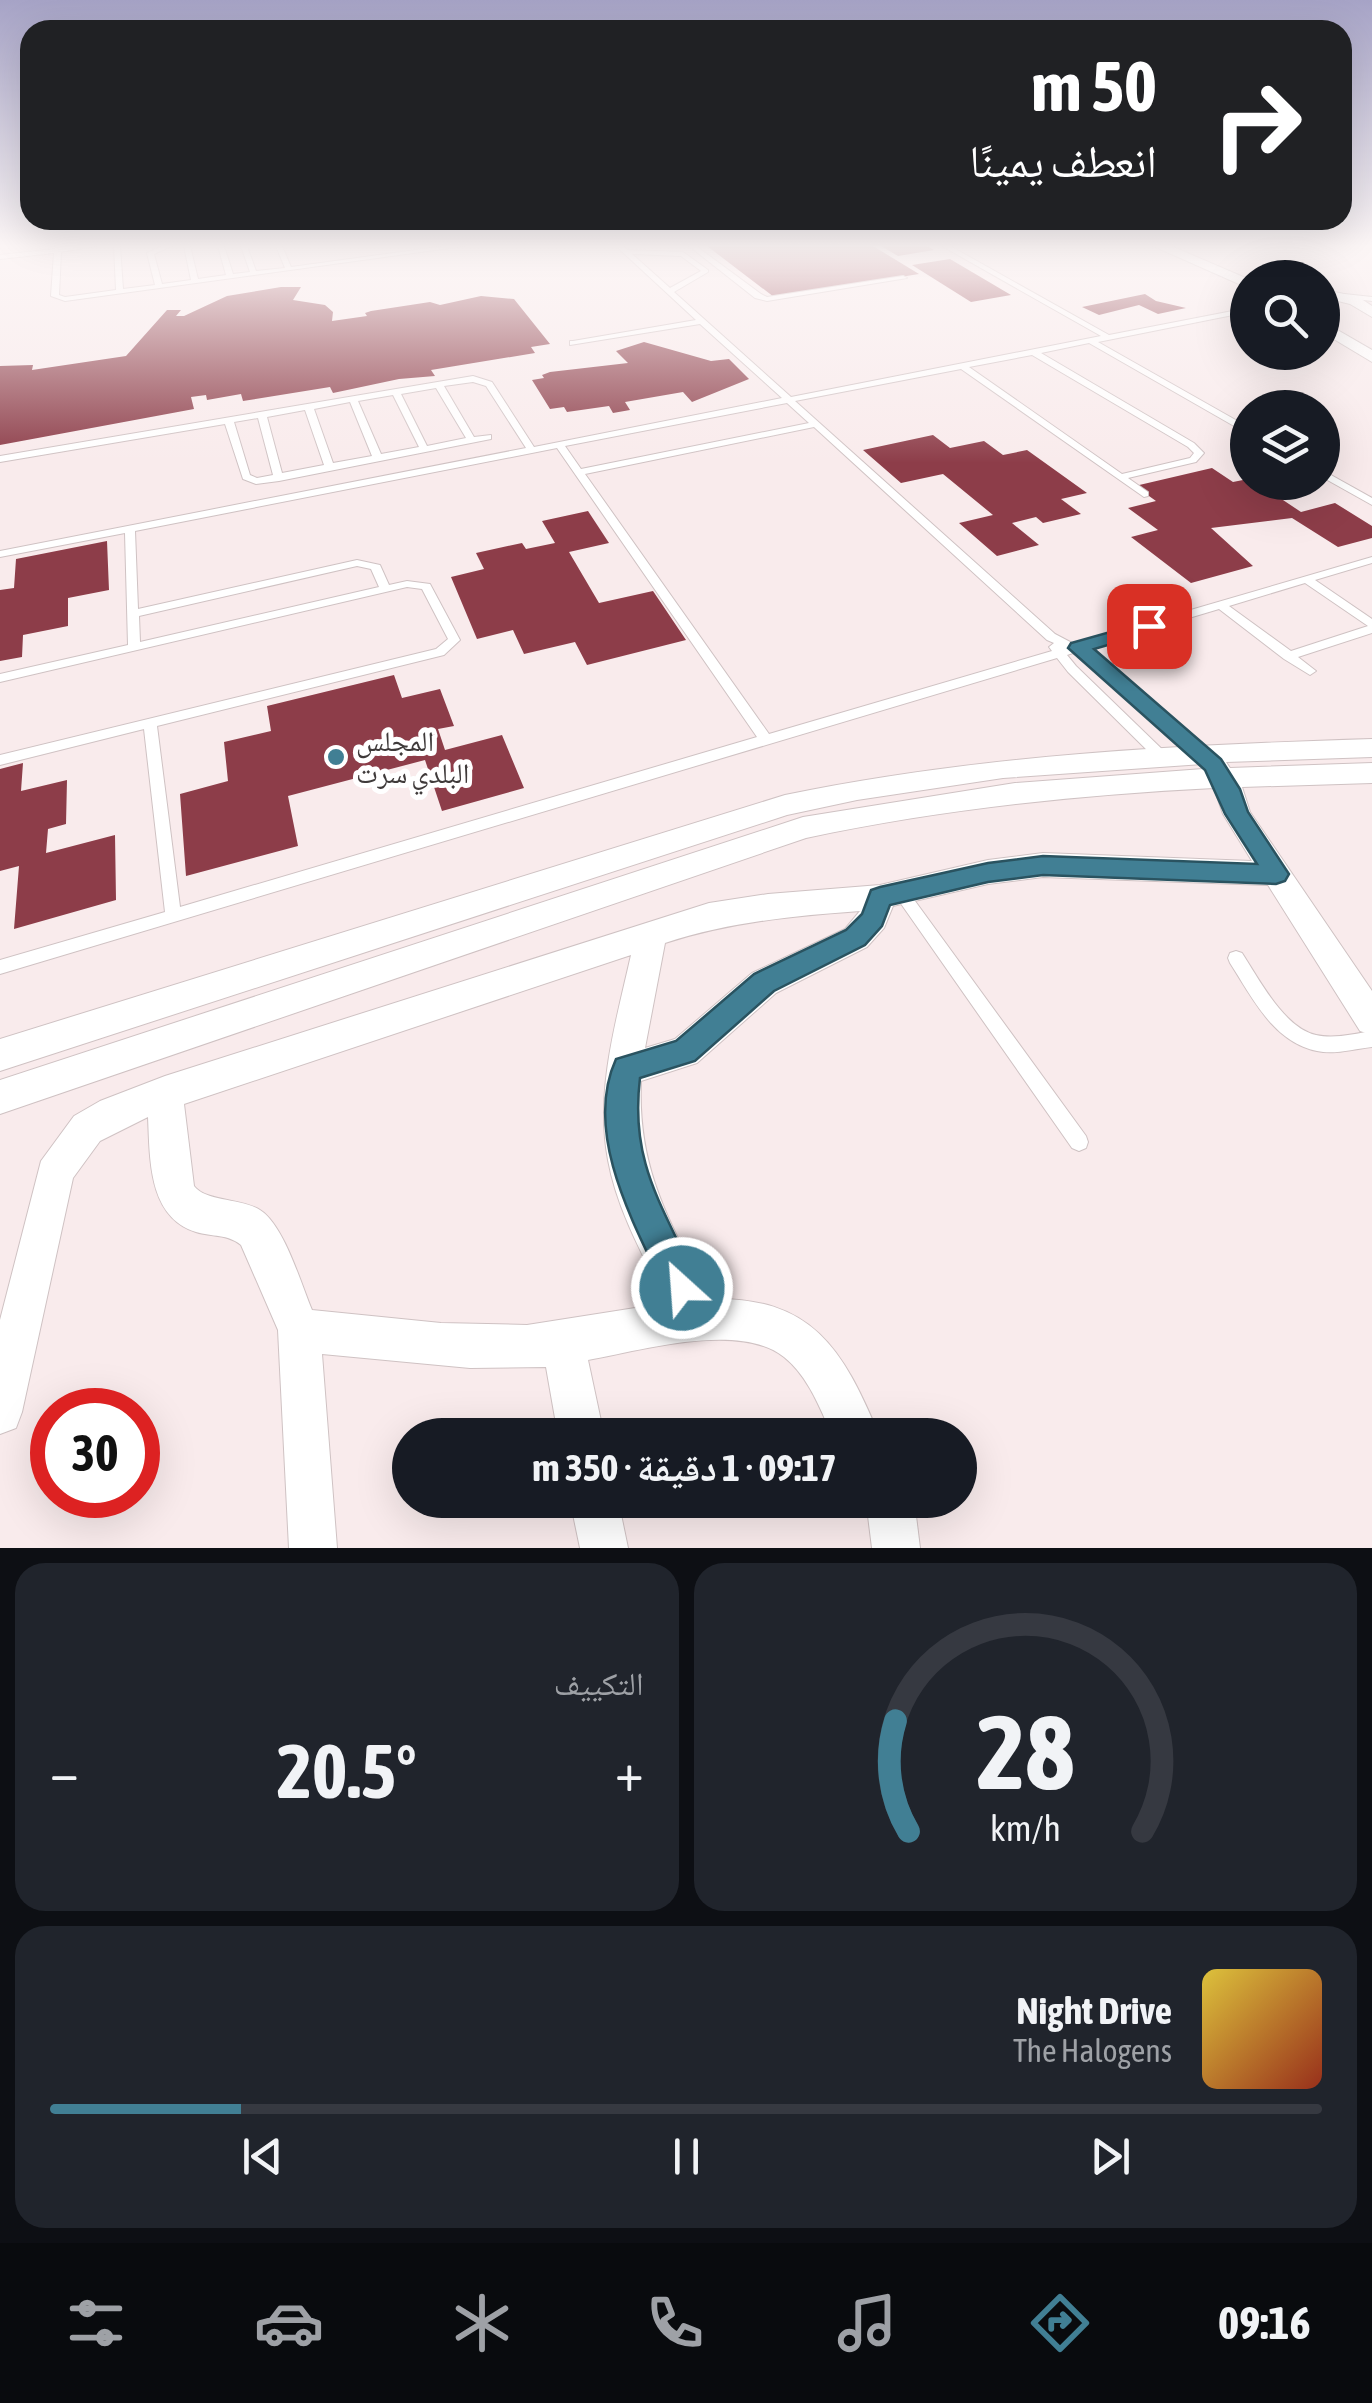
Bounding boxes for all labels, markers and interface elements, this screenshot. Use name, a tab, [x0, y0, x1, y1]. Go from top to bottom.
text: 50 m	[1031, 46, 1157, 126]
icon: right	[1192, 60, 1322, 190]
text: انعطف يمينًا	[969, 135, 1157, 187]
map controls	[1230, 260, 1340, 500]
button: search	[1230, 260, 1340, 370]
button: layers	[1230, 390, 1340, 500]
pin	[1107, 584, 1192, 669]
icon: arrive	[1122, 599, 1177, 654]
place label: المجلس البلدي سرت	[356, 725, 469, 796]
marker: المجلس البلدي سرت	[325, 746, 347, 768]
position arrow	[630, 1236, 734, 1340]
speed limit sign: 30	[30, 1388, 160, 1518]
text: 09:17 · 1 دقيقة · 350 m	[532, 1446, 837, 1489]
text: التكييف	[554, 1665, 644, 1702]
text: 28	[976, 1692, 1074, 1811]
text: 20.5°	[277, 1728, 417, 1814]
text: −	[50, 1740, 79, 1803]
text: +	[615, 1740, 644, 1803]
text: km/h	[990, 1808, 1061, 1849]
text: Night Drive	[1016, 1989, 1172, 2032]
text: The Halogens	[1013, 2032, 1172, 2069]
icon: previous	[235, 2129, 290, 2184]
icon: pause	[659, 2129, 714, 2184]
icon: next	[1083, 2129, 1138, 2184]
icon: filters	[61, 2288, 131, 2358]
icon: car	[254, 2288, 324, 2358]
icon: climate	[447, 2288, 517, 2358]
icon: phone	[640, 2288, 710, 2358]
icon: music	[832, 2288, 902, 2358]
icon: directions	[1025, 2288, 1095, 2358]
text: 09:16	[1218, 2297, 1311, 2349]

